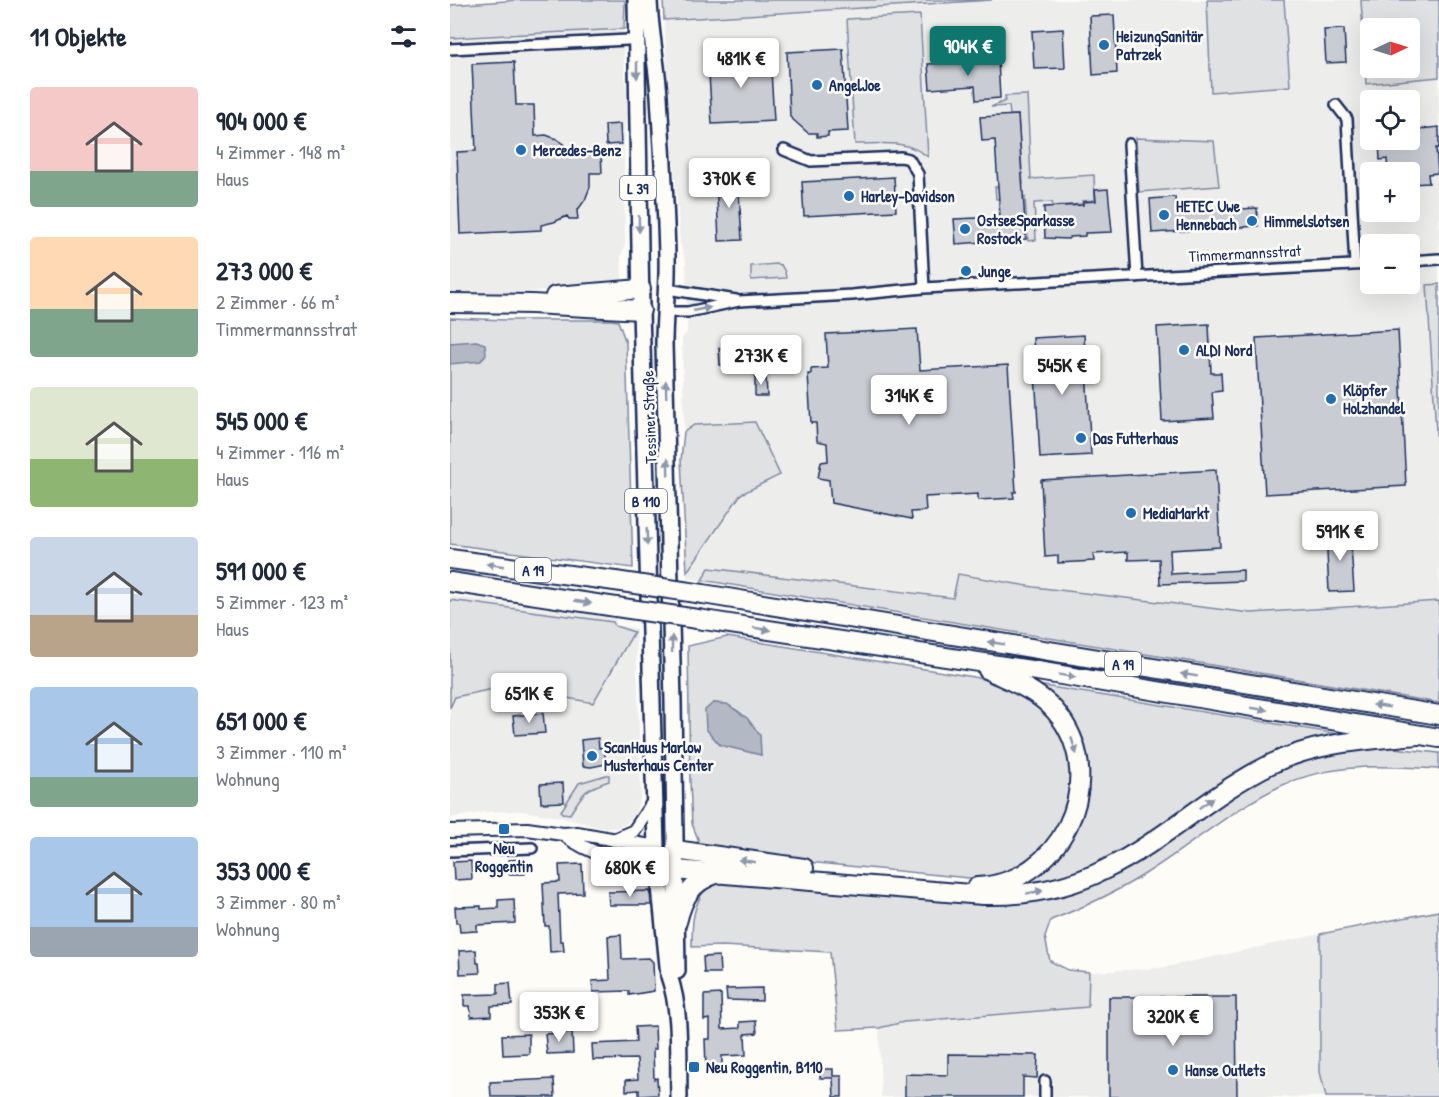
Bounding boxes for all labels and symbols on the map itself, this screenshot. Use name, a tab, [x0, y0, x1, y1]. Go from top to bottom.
north arrow	[1360, 18, 1420, 78]
place label: HeizungSanitär Patrzek	[1116, 25, 1204, 65]
pin: 904K €	[919, 26, 1017, 77]
pin: 481K €	[692, 38, 790, 89]
marker: HeizungSanitär Patrzek	[1097, 38, 1111, 52]
one-way arrow	[632, 61, 642, 80]
place label: AngelJoe	[829, 74, 881, 97]
marker: AngelJoe	[810, 78, 824, 92]
place label: Mercedes-Benz	[533, 139, 622, 161]
marker: Mercedes-Benz	[514, 143, 528, 157]
pin: 370K €	[680, 158, 778, 209]
road number: L 39	[620, 176, 656, 200]
place label: Harley-Davidson	[861, 185, 955, 208]
marker: Harley-Davidson	[842, 189, 856, 203]
place label: HETEC Uwe Hennebach	[1176, 195, 1241, 235]
marker: HETEC Uwe Hennebach	[1157, 208, 1171, 222]
place label: OstseeSparkasse Rostock	[977, 209, 1075, 249]
place label: Himmelslotsen	[1264, 210, 1350, 232]
one-way arrow	[635, 214, 644, 233]
marker: Himmelslotsen	[1245, 214, 1259, 228]
marker: OstseeSparkasse Rostock	[958, 222, 972, 236]
street label: Timmermannsstrat	[1188, 239, 1302, 267]
place label: Junge	[978, 260, 1012, 283]
marker: Junge	[959, 264, 973, 278]
one-way arrow	[692, 304, 711, 313]
pin: 273K €	[712, 335, 810, 386]
place label: ALDI Nord	[1196, 339, 1253, 361]
marker: ALDI Nord	[1177, 343, 1191, 357]
pin: 545K €	[1013, 345, 1111, 396]
street label: Tessiner Straße	[636, 369, 662, 464]
pin: 314K €	[860, 375, 958, 426]
one-way arrow	[661, 379, 670, 398]
place label: Klöpfer Holzhandel	[1343, 379, 1406, 419]
marker: Klöpfer Holzhandel	[1324, 392, 1338, 406]
place label: Das Futterhaus	[1093, 427, 1179, 449]
marker: Das Futterhaus	[1074, 431, 1088, 445]
one-way arrow	[663, 457, 673, 476]
road number: B 110	[625, 489, 667, 513]
place label: MediaMarkt	[1143, 502, 1210, 524]
marker: MediaMarkt	[1124, 506, 1138, 520]
pin: 591K €	[1291, 511, 1389, 562]
one-way arrow	[643, 527, 652, 546]
road number: A 19	[515, 558, 551, 582]
one-way arrow	[485, 561, 504, 570]
one-way arrow	[573, 597, 592, 606]
one-way arrow	[753, 624, 772, 633]
one-way arrow	[667, 634, 677, 653]
one-way arrow	[987, 639, 1006, 648]
road number: A 19	[1105, 652, 1141, 676]
one-way arrow	[1179, 670, 1198, 679]
one-way arrow	[1057, 672, 1076, 681]
pin: 651K €	[480, 673, 578, 724]
one-way arrow	[1372, 701, 1391, 710]
one-way arrow	[1250, 704, 1269, 713]
place label: ScanHaus Marlow Musterhaus Center	[604, 736, 715, 776]
one-way arrow	[1070, 737, 1079, 755]
marker: ScanHaus Marlow Musterhaus Center	[585, 749, 599, 763]
one-way arrow	[1198, 797, 1214, 809]
marker: Neu Roggentin	[497, 822, 511, 836]
place label: Neu Roggentin	[475, 837, 533, 878]
pin: 680K €	[581, 847, 679, 898]
one-way arrow	[737, 856, 756, 865]
one-way arrow	[1026, 887, 1045, 896]
pin: 353K €	[510, 992, 608, 1043]
pin: 320K €	[1124, 996, 1222, 1047]
place label: Neu Roggentin, B110	[706, 1056, 823, 1079]
place label: Hanse Outlets	[1185, 1059, 1266, 1081]
marker: Neu Roggentin, B110	[687, 1060, 701, 1074]
marker: Hanse Outlets	[1166, 1063, 1180, 1077]

